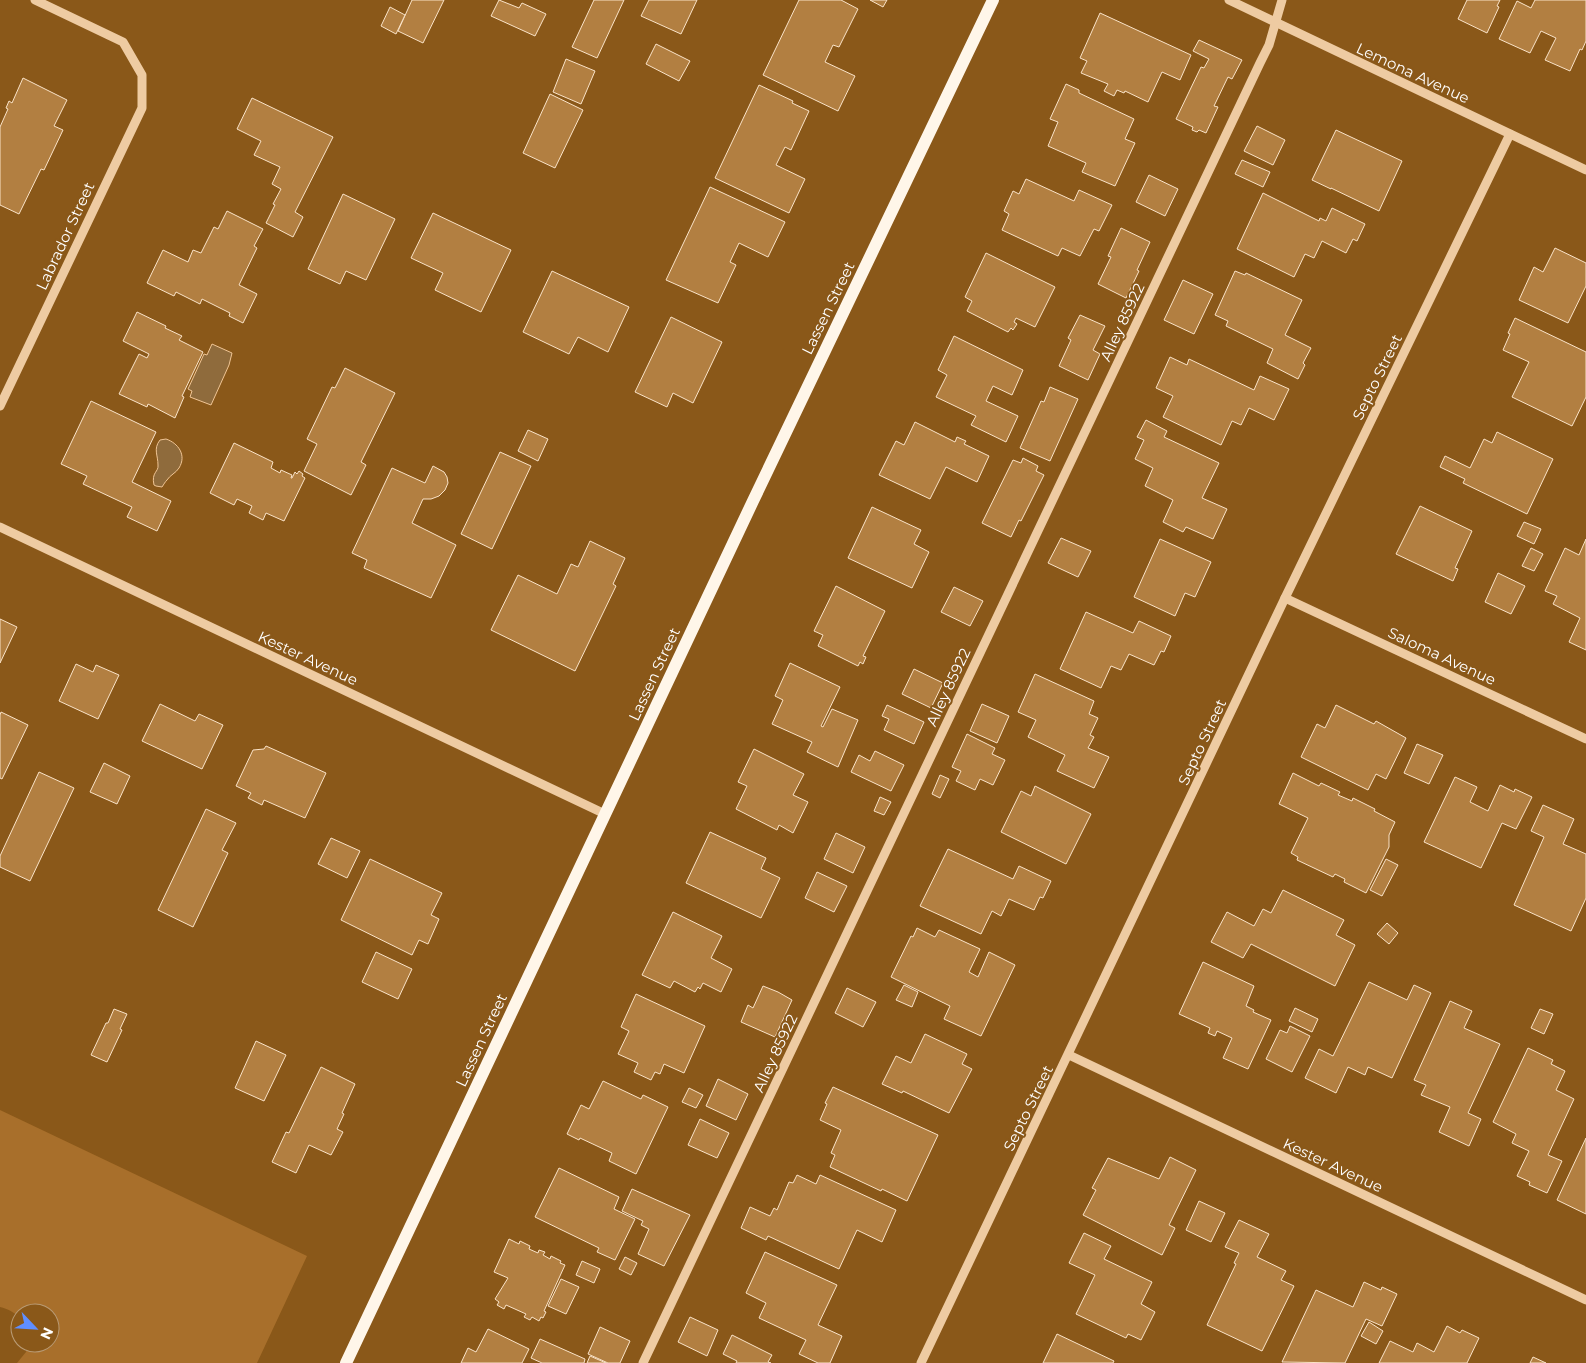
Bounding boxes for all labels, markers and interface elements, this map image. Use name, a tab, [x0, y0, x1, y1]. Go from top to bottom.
street label: Lemona Avenue	[1353, 38, 1473, 108]
street label: Labrador Street	[32, 179, 98, 293]
street label: Lassen Street	[797, 259, 859, 357]
street label: Alley 85922	[1096, 280, 1148, 364]
street label: Septo Street	[1348, 331, 1406, 423]
street label: Saloma Avenue	[1385, 623, 1499, 689]
street label: Lassen Street	[624, 624, 684, 724]
street label: Kester Avenue	[255, 627, 361, 689]
street label: Alley 85922	[922, 645, 974, 729]
street label: Septo Street	[1174, 696, 1230, 788]
street label: Lassen Street	[451, 990, 511, 1090]
street label: Alley 85922	[749, 1011, 801, 1095]
street label: Septo Street	[999, 1062, 1057, 1154]
street label: Kester Avenue	[1280, 1134, 1386, 1196]
north arrow	[10, 1303, 60, 1353]
text: N	[36, 1325, 57, 1342]

